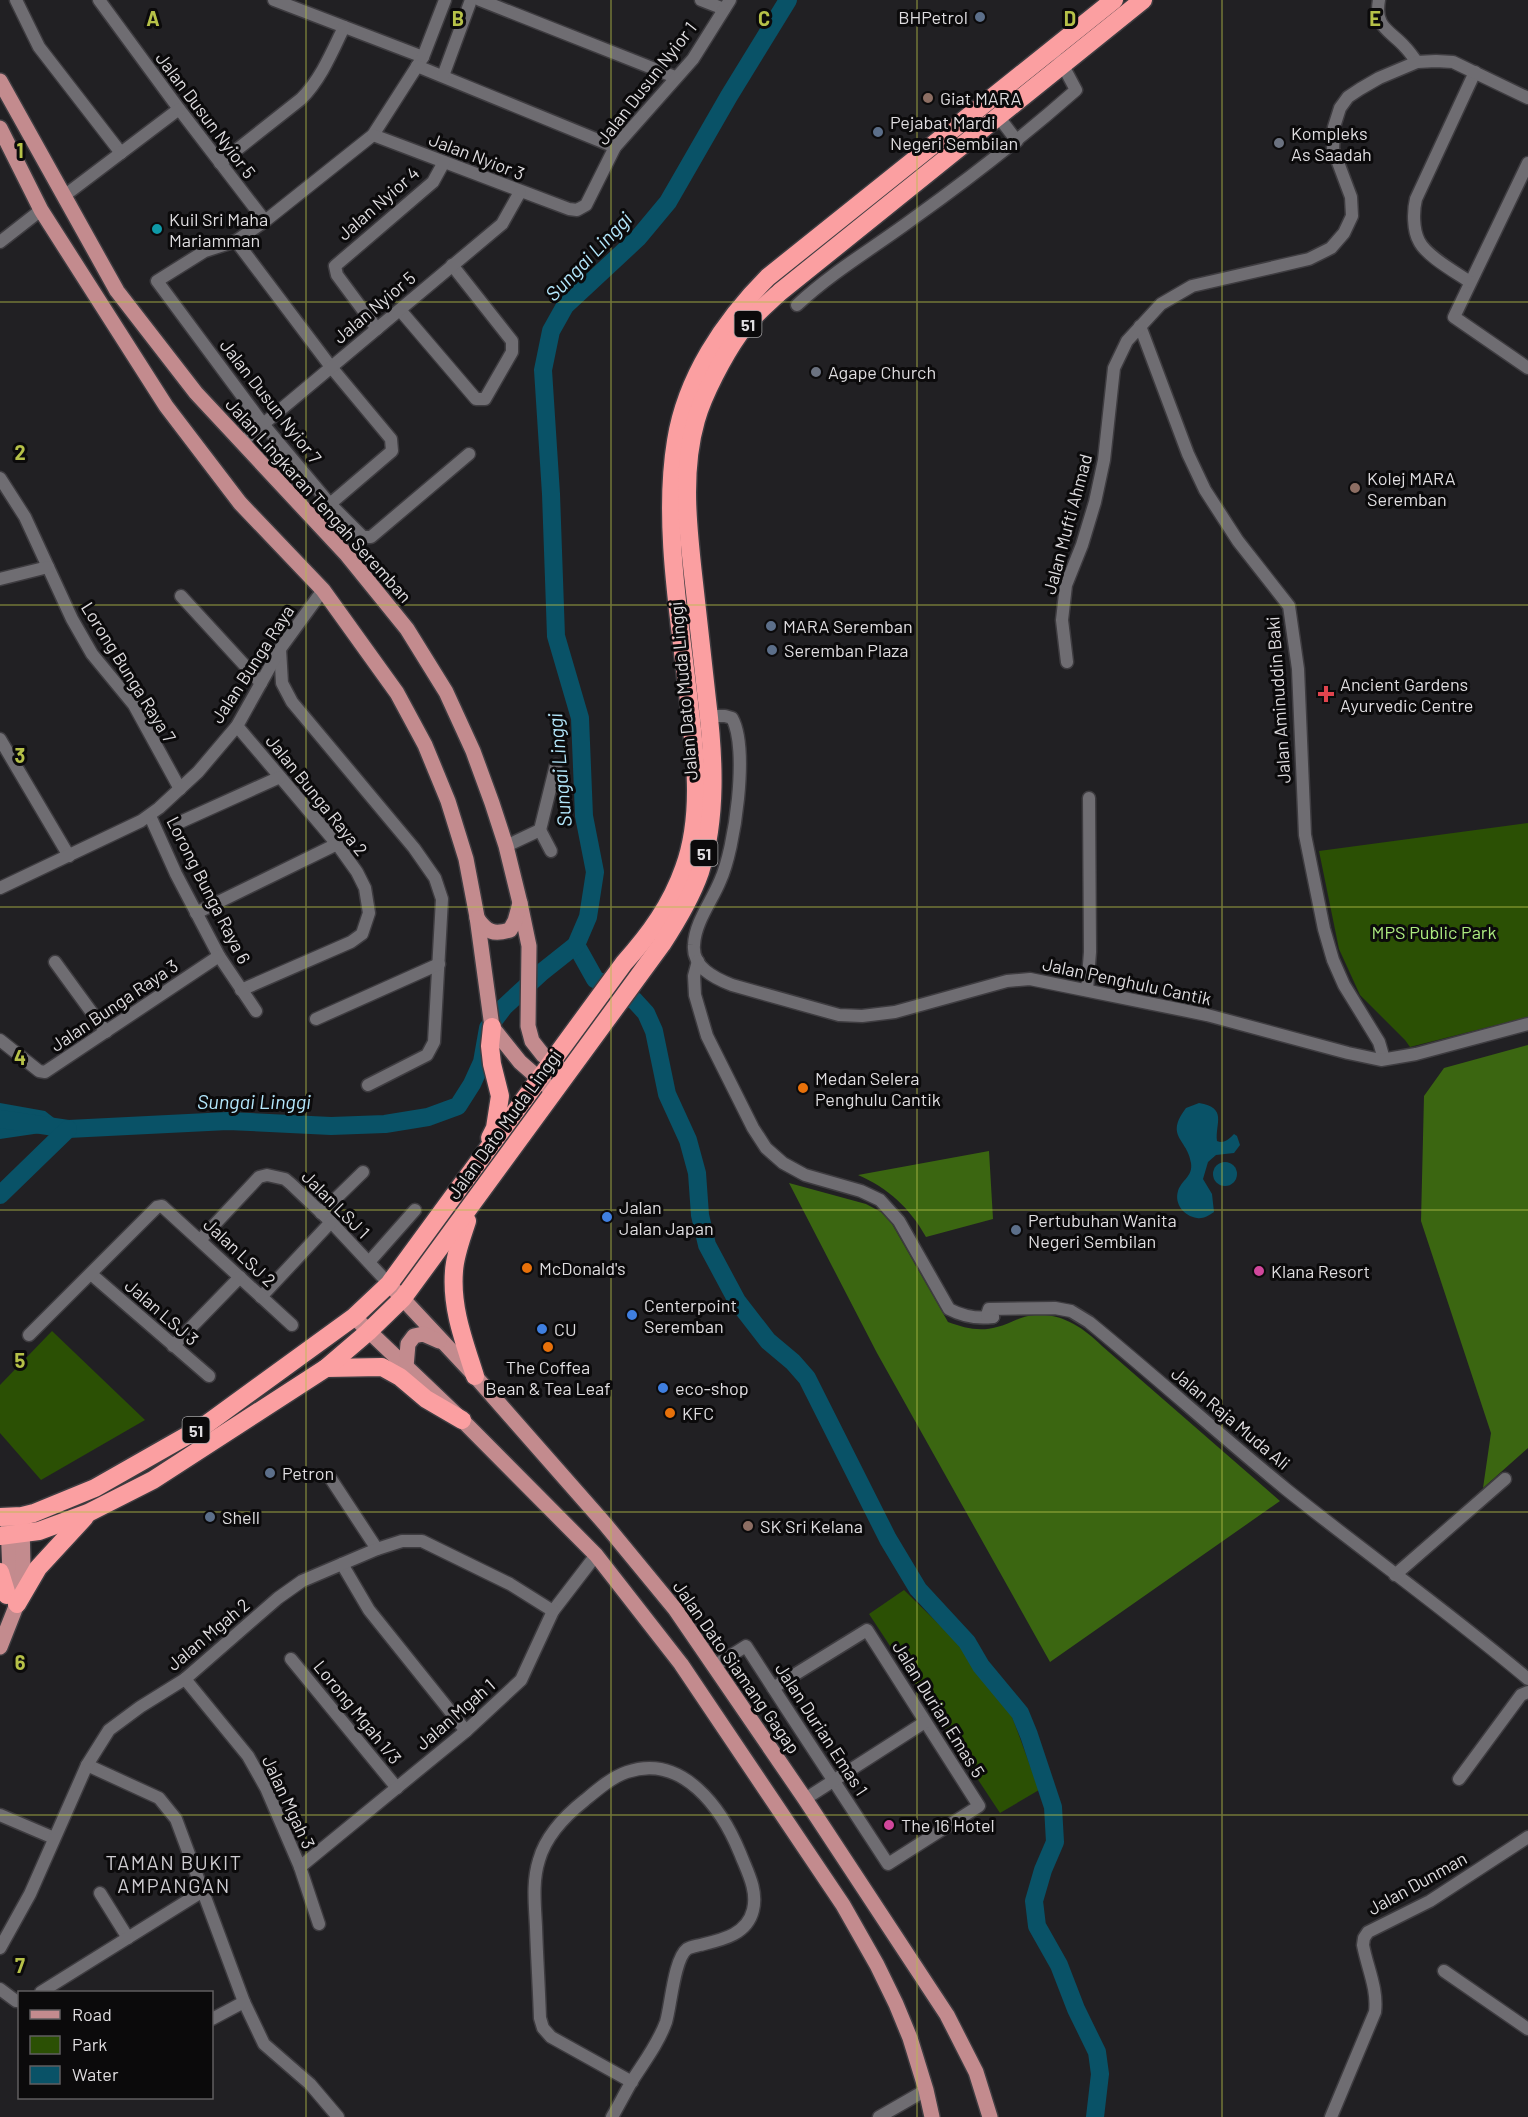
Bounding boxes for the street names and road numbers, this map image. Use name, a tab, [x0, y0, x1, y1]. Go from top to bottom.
street label: Jalan Dusun Nyior 1	[591, 17, 701, 149]
street label: Jalan Dusun Nyior 5	[151, 47, 261, 183]
street label: Jalan Nyior 3	[426, 128, 528, 184]
street label: Jalan Nyior 4	[333, 162, 423, 244]
street label: Jalan Nyior 5	[328, 266, 420, 348]
road number: 51	[734, 311, 762, 337]
street label: Jalan Dusun Nyior 7	[216, 334, 327, 468]
street label: Jalan Lingkaran Tengah Seremban	[221, 393, 417, 607]
street label: Jalan Mufti Ahmad	[1038, 451, 1096, 597]
street label: Lorong Bunga Raya 7	[77, 598, 181, 747]
street label: Jalan Bunga Raya	[206, 601, 298, 727]
street label: Jalan Dato Muda Linggi	[664, 601, 702, 781]
street label: Jalan Aminuddin Baki	[1261, 616, 1295, 784]
street label: Jalan Bunga Raya 2	[261, 730, 373, 860]
street label: Lorong Bunga Raya 6	[162, 813, 256, 967]
road number: 51	[690, 840, 718, 866]
street label: Jalan Penghulu Cantik	[1041, 952, 1213, 1010]
street label: Jalan Bunga Raya 3	[46, 954, 182, 1056]
street label: Jalan Dato Muda Linggi	[442, 1045, 566, 1203]
street label: Jalan LSJ 1	[297, 1165, 375, 1243]
street label: Jalan LSJ 2	[199, 1213, 281, 1291]
street label: Jalan LSJ 3	[121, 1274, 203, 1350]
street label: Jalan Raja Muda Ali	[1167, 1362, 1295, 1474]
road number: 51	[182, 1417, 210, 1443]
street label: Jalan Dato Siamang Gagap	[669, 1576, 805, 1758]
street label: Jalan Mgah 2	[162, 1593, 254, 1675]
street label: Jalan Durian Emas 5	[888, 1637, 990, 1781]
street label: Lorong Mgah 1/3	[309, 1656, 407, 1768]
street label: Jalan Durian Emas 1	[771, 1658, 873, 1800]
street label: Jalan Mgah 1	[411, 1674, 499, 1754]
street label: Jalan Mgah 3	[258, 1752, 320, 1852]
street label: Jalan Dunman	[1363, 1847, 1471, 1919]

